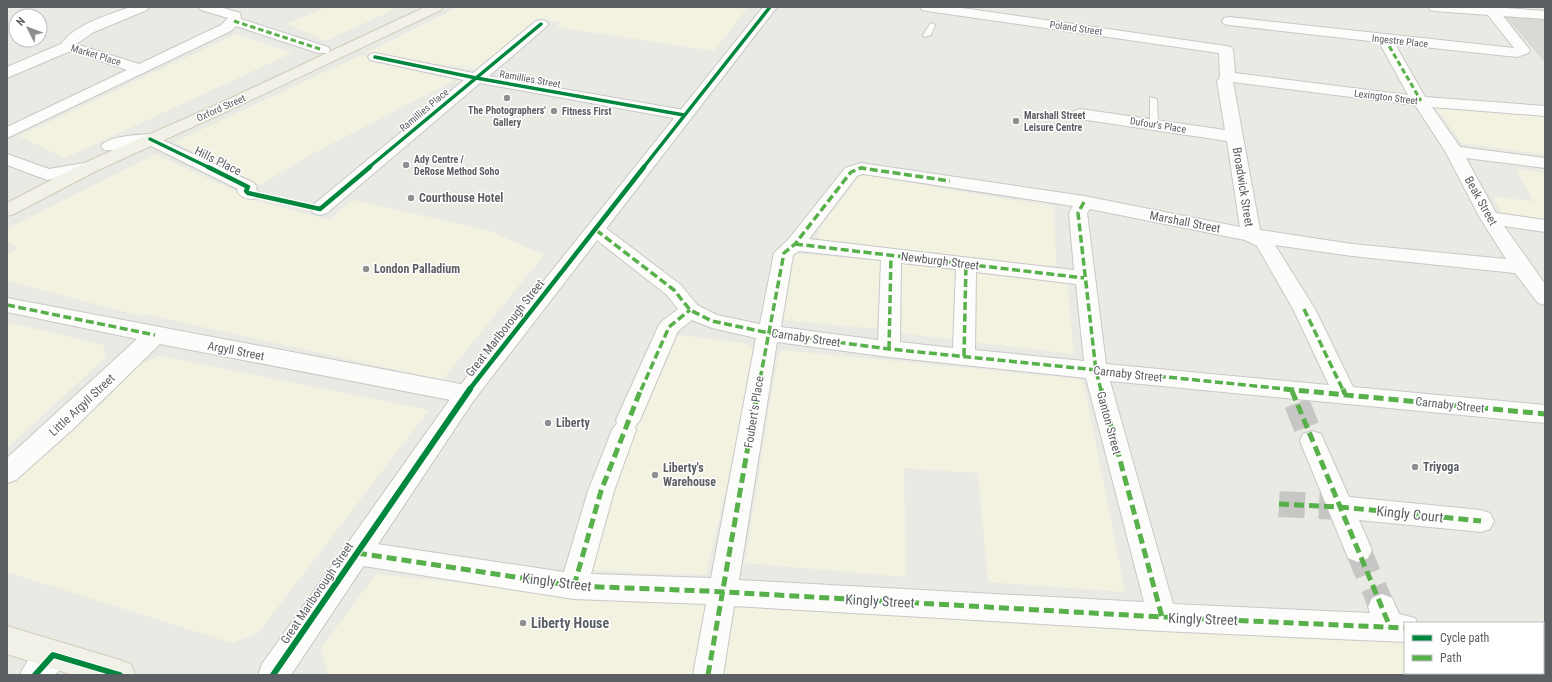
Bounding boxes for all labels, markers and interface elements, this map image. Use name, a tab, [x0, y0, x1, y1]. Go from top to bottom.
north arrow	[8, 8, 48, 48]
text: N	[14, 15, 28, 29]
street label: Poland Street	[1049, 19, 1103, 37]
street label: Ingestre Place	[1371, 33, 1429, 49]
street label: Market Place	[70, 42, 123, 68]
street label: Ramillies Street	[499, 68, 561, 90]
street label: Ramillies Place	[397, 86, 451, 134]
street label: Lexington Street	[1353, 88, 1419, 106]
street label: Oxford Street	[195, 92, 247, 124]
marker: The Photographers' Gallery	[502, 93, 512, 103]
place label: The Photographers' Gallery	[468, 105, 546, 128]
marker: Fitness First	[549, 106, 559, 116]
place label: Fitness First	[562, 106, 612, 117]
place label: Marshall Street Leisure Centre	[1024, 110, 1085, 133]
street label: Dufour's Place	[1129, 115, 1187, 135]
marker: Marshall Street Leisure Centre	[1011, 116, 1021, 126]
street label: Hills Place	[192, 144, 244, 178]
street label: Broadwick Street	[1230, 146, 1256, 228]
place label: Ady Centre / DeRose Method Soho	[414, 154, 499, 177]
marker: Ady Centre / DeRose Method Soho	[401, 160, 411, 170]
street label: Beak Street	[1462, 174, 1500, 228]
place label: Courthouse Hotel	[419, 191, 503, 205]
marker: Courthouse Hotel	[406, 193, 416, 203]
street label: Marshall Street	[1148, 208, 1222, 236]
street label: Newburgh Street	[900, 249, 980, 273]
place label: London Palladium	[374, 262, 460, 276]
marker: London Palladium	[361, 264, 371, 274]
street label: Great Marlborough Street	[463, 276, 548, 379]
street label: Carnaby Street	[771, 326, 842, 350]
street label: Argyll Street	[206, 339, 266, 363]
street label: Carnaby Street	[1093, 363, 1164, 385]
street label: Little Argyll Street	[46, 371, 118, 439]
street label: Foubert's Place	[741, 375, 767, 449]
street label: Ganton Street	[1094, 390, 1124, 457]
street label: Carnaby Street	[1415, 394, 1486, 416]
place label: Liberty	[556, 416, 590, 430]
marker: Liberty	[543, 418, 553, 428]
place label: Triyoga	[1423, 460, 1459, 474]
place label: Liberty's Warehouse	[663, 461, 716, 489]
marker: Triyoga	[1410, 462, 1420, 472]
marker: Liberty's Warehouse	[650, 470, 660, 480]
street label: Kingly Court	[1376, 503, 1444, 525]
street label: Great Marlborough Street	[278, 539, 356, 646]
street label: Kingly Street	[521, 570, 593, 594]
street label: Kingly Street	[845, 591, 915, 611]
street label: Kingly Street	[1168, 610, 1238, 628]
place label: Liberty House	[531, 615, 609, 631]
marker: Liberty House	[518, 618, 528, 628]
legend	[1404, 622, 1544, 674]
text: Cycle path	[1440, 631, 1490, 645]
text: Path	[1440, 651, 1462, 665]

